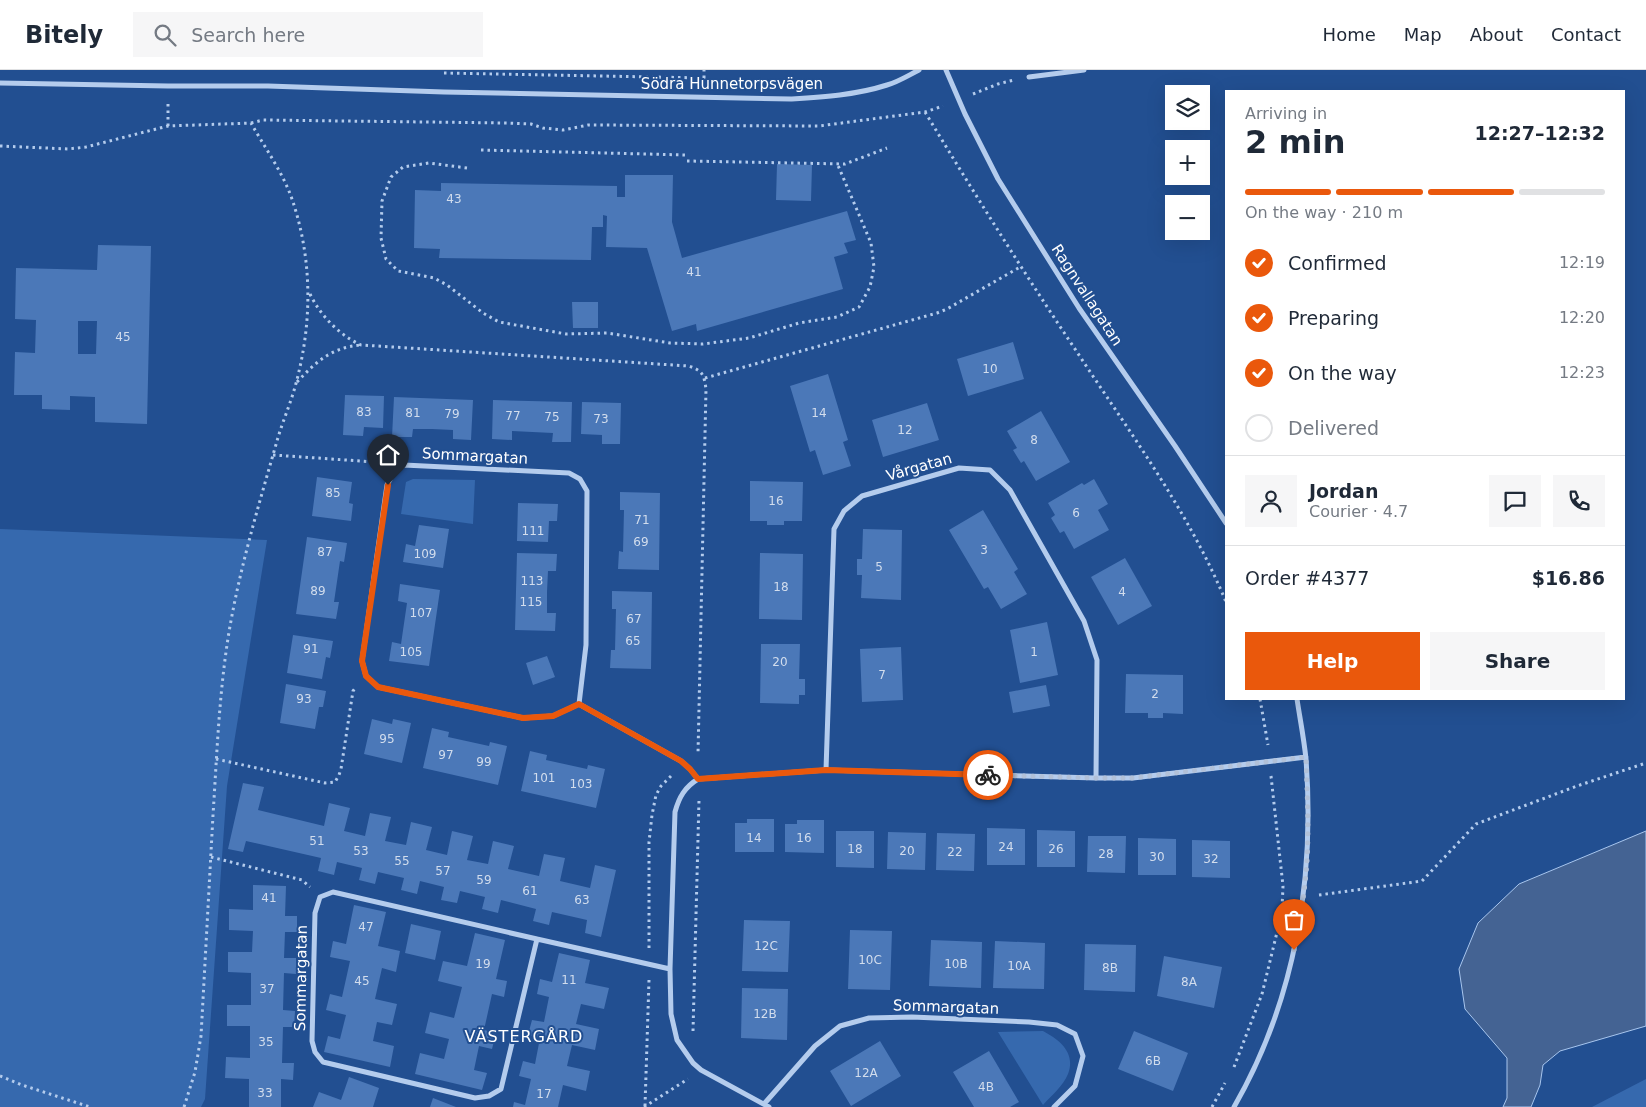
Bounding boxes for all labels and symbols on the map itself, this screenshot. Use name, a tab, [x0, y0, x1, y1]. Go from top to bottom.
street label: Södra Hunnetorpsvägen	[641, 75, 823, 93]
house number: 43	[446, 192, 462, 206]
street label: Ragnvallagatan	[1048, 241, 1126, 349]
house number: 41	[686, 265, 702, 279]
house number: 45	[115, 330, 131, 344]
house number: 10	[982, 362, 998, 376]
house number: 83	[356, 405, 372, 419]
house number: 81	[405, 406, 421, 420]
house number: 14	[811, 406, 827, 420]
house number: 79	[444, 407, 460, 421]
house number: 77	[505, 409, 521, 423]
house number: 75	[544, 410, 560, 424]
house number: 73	[593, 412, 609, 426]
house number: 12	[897, 423, 913, 437]
house number: 8	[1030, 433, 1038, 447]
pin	[367, 434, 409, 485]
street label: Sommargatan	[421, 444, 529, 468]
street label: Vårgatan	[884, 449, 954, 485]
house number: 85	[325, 486, 341, 500]
house number: 16	[768, 494, 784, 508]
house number: 6	[1072, 506, 1080, 520]
house number: 71	[634, 513, 650, 527]
house number: 111	[522, 524, 544, 538]
house number: 69	[633, 535, 649, 549]
house number: 3	[980, 543, 988, 557]
house number: 87	[317, 545, 333, 559]
house number: 109	[414, 547, 436, 561]
house number: 5	[875, 560, 883, 574]
house number: 113	[521, 574, 543, 588]
house number: 18	[773, 580, 789, 594]
house number: 89	[310, 584, 326, 598]
house number: 4	[1118, 585, 1126, 599]
house number: 115	[520, 595, 542, 609]
house number: 107	[410, 606, 432, 620]
house number: 67	[626, 612, 642, 626]
house number: 65	[625, 634, 641, 648]
house number: 91	[303, 642, 319, 656]
house number: 105	[400, 645, 422, 659]
house number: 1	[1030, 645, 1038, 659]
house number: 20	[772, 655, 788, 669]
house number: 7	[878, 668, 886, 682]
house number: 2	[1151, 687, 1159, 701]
house number: 93	[296, 692, 312, 706]
house number: 95	[379, 732, 395, 746]
house number: 97	[438, 748, 454, 762]
courier	[963, 750, 1013, 800]
house number: 99	[476, 755, 492, 769]
house number: 101	[533, 771, 555, 785]
house number: 103	[570, 777, 592, 791]
house number: 14	[746, 831, 762, 845]
house number: 16	[796, 831, 812, 845]
house number: 51	[309, 834, 325, 848]
house number: 24	[998, 840, 1014, 854]
house number: 18	[847, 842, 863, 856]
house number: 26	[1048, 842, 1064, 856]
house number: 53	[353, 844, 369, 858]
house number: 20	[899, 844, 915, 858]
house number: 22	[947, 845, 963, 859]
house number: 28	[1098, 847, 1114, 861]
house number: 30	[1149, 850, 1165, 864]
house number: 32	[1203, 852, 1219, 866]
house number: 55	[394, 854, 410, 868]
house number: 57	[435, 864, 451, 878]
house number: 59	[476, 873, 492, 887]
house number: 61	[522, 884, 538, 898]
house number: 41	[261, 891, 277, 905]
house number: 63	[574, 893, 590, 907]
pin	[1273, 899, 1315, 950]
house number: 47	[358, 920, 374, 934]
street label: Sommargatan	[291, 925, 311, 1031]
house number: 12C	[754, 939, 778, 953]
house number: 10C	[858, 953, 882, 967]
house number: 19	[475, 957, 491, 971]
house number: 10B	[944, 957, 968, 971]
house number: 10A	[1007, 959, 1032, 973]
house number: 8B	[1102, 961, 1118, 975]
house number: 11	[561, 973, 577, 987]
house number: 45	[354, 974, 370, 988]
house number: 8A	[1181, 975, 1198, 989]
house number: 37	[259, 982, 275, 996]
street label: Sommargatan	[893, 996, 999, 1018]
house number: 12B	[753, 1007, 777, 1021]
district label: VÄSTERGÅRD	[465, 1027, 583, 1046]
house number: 35	[258, 1035, 274, 1049]
house number: 6B	[1145, 1054, 1161, 1068]
house number: 12A	[854, 1066, 879, 1080]
house number: 4B	[978, 1080, 994, 1094]
house number: 33	[257, 1086, 273, 1100]
house number: 17	[536, 1087, 552, 1101]

